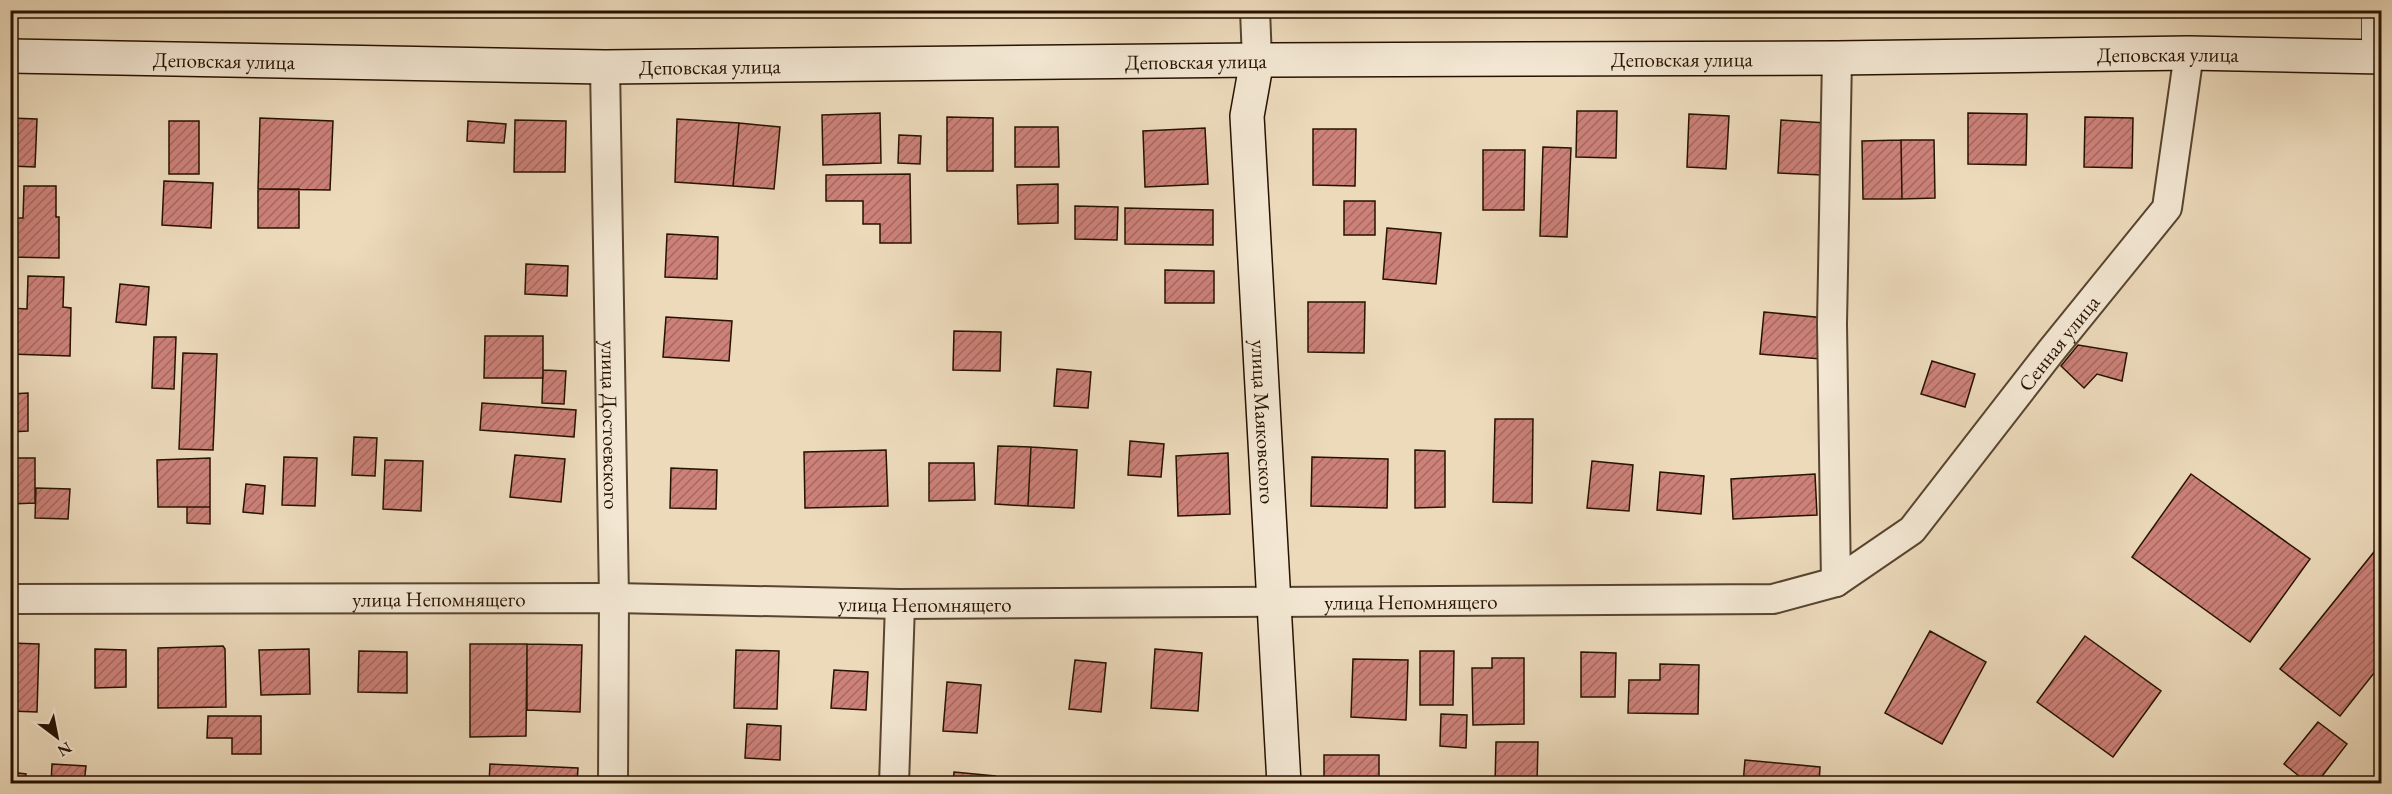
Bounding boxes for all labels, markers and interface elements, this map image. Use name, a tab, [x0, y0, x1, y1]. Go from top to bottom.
street label: Деповская улица	[2097, 39, 2240, 68]
street label: Деповская улица	[153, 45, 296, 75]
street label: Деповская улица	[1611, 45, 1753, 72]
street label: Деповская улица	[1125, 46, 1267, 75]
street label: Деповская улица	[639, 52, 782, 80]
street label: Сенная улица	[2011, 288, 2105, 396]
street label: улица Маяковского	[1246, 339, 1282, 505]
street label: улица Достоевского	[596, 340, 626, 510]
street label: улица Непомнящего	[352, 585, 526, 612]
street label: улица Непомнящего	[1324, 587, 1498, 615]
street label: улица Непомнящего	[838, 589, 1012, 618]
north arrow	[27, 707, 87, 767]
text: N	[54, 737, 76, 762]

